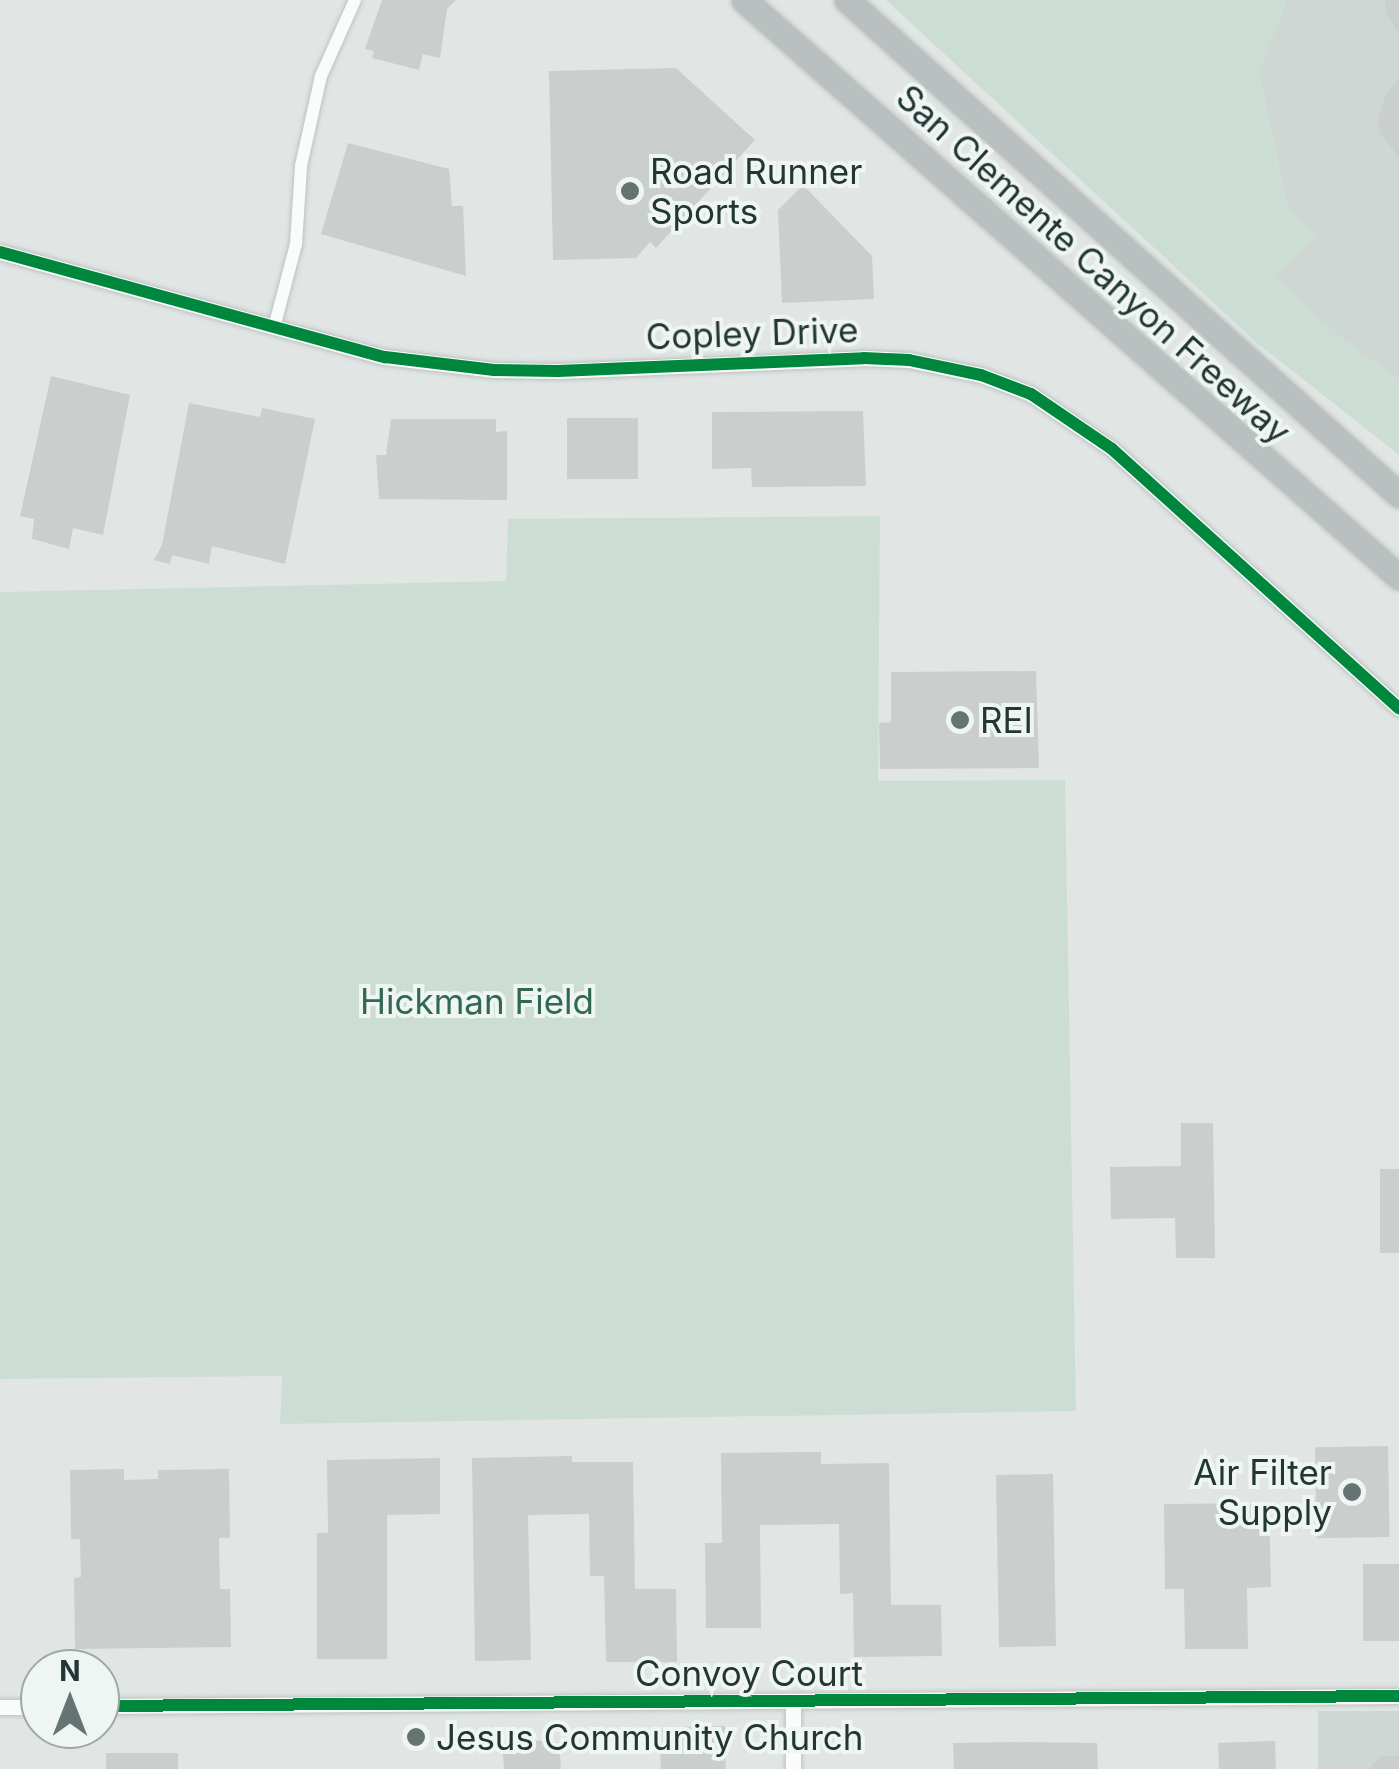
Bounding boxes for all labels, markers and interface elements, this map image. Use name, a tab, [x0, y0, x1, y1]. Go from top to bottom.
street label: San Clemente Canyon Freeway	[888, 76, 1300, 452]
place label: Road Runner Sports	[650, 150, 862, 232]
marker: Road Runner Sports	[619, 180, 641, 202]
street label: Copley Drive	[645, 308, 859, 358]
place label: REI	[980, 699, 1033, 741]
marker: REI	[949, 709, 971, 731]
park label: Hickman Field	[360, 980, 594, 1022]
place label: Air Filter Supply	[1193, 1451, 1332, 1533]
marker: Air Filter Supply	[1341, 1481, 1363, 1503]
north arrow	[20, 1649, 120, 1749]
street label: Convoy Court	[635, 1652, 863, 1694]
text: N	[59, 1654, 81, 1688]
place label: Jesus Community Church	[436, 1716, 863, 1758]
marker: Jesus Community Church	[405, 1726, 427, 1748]

